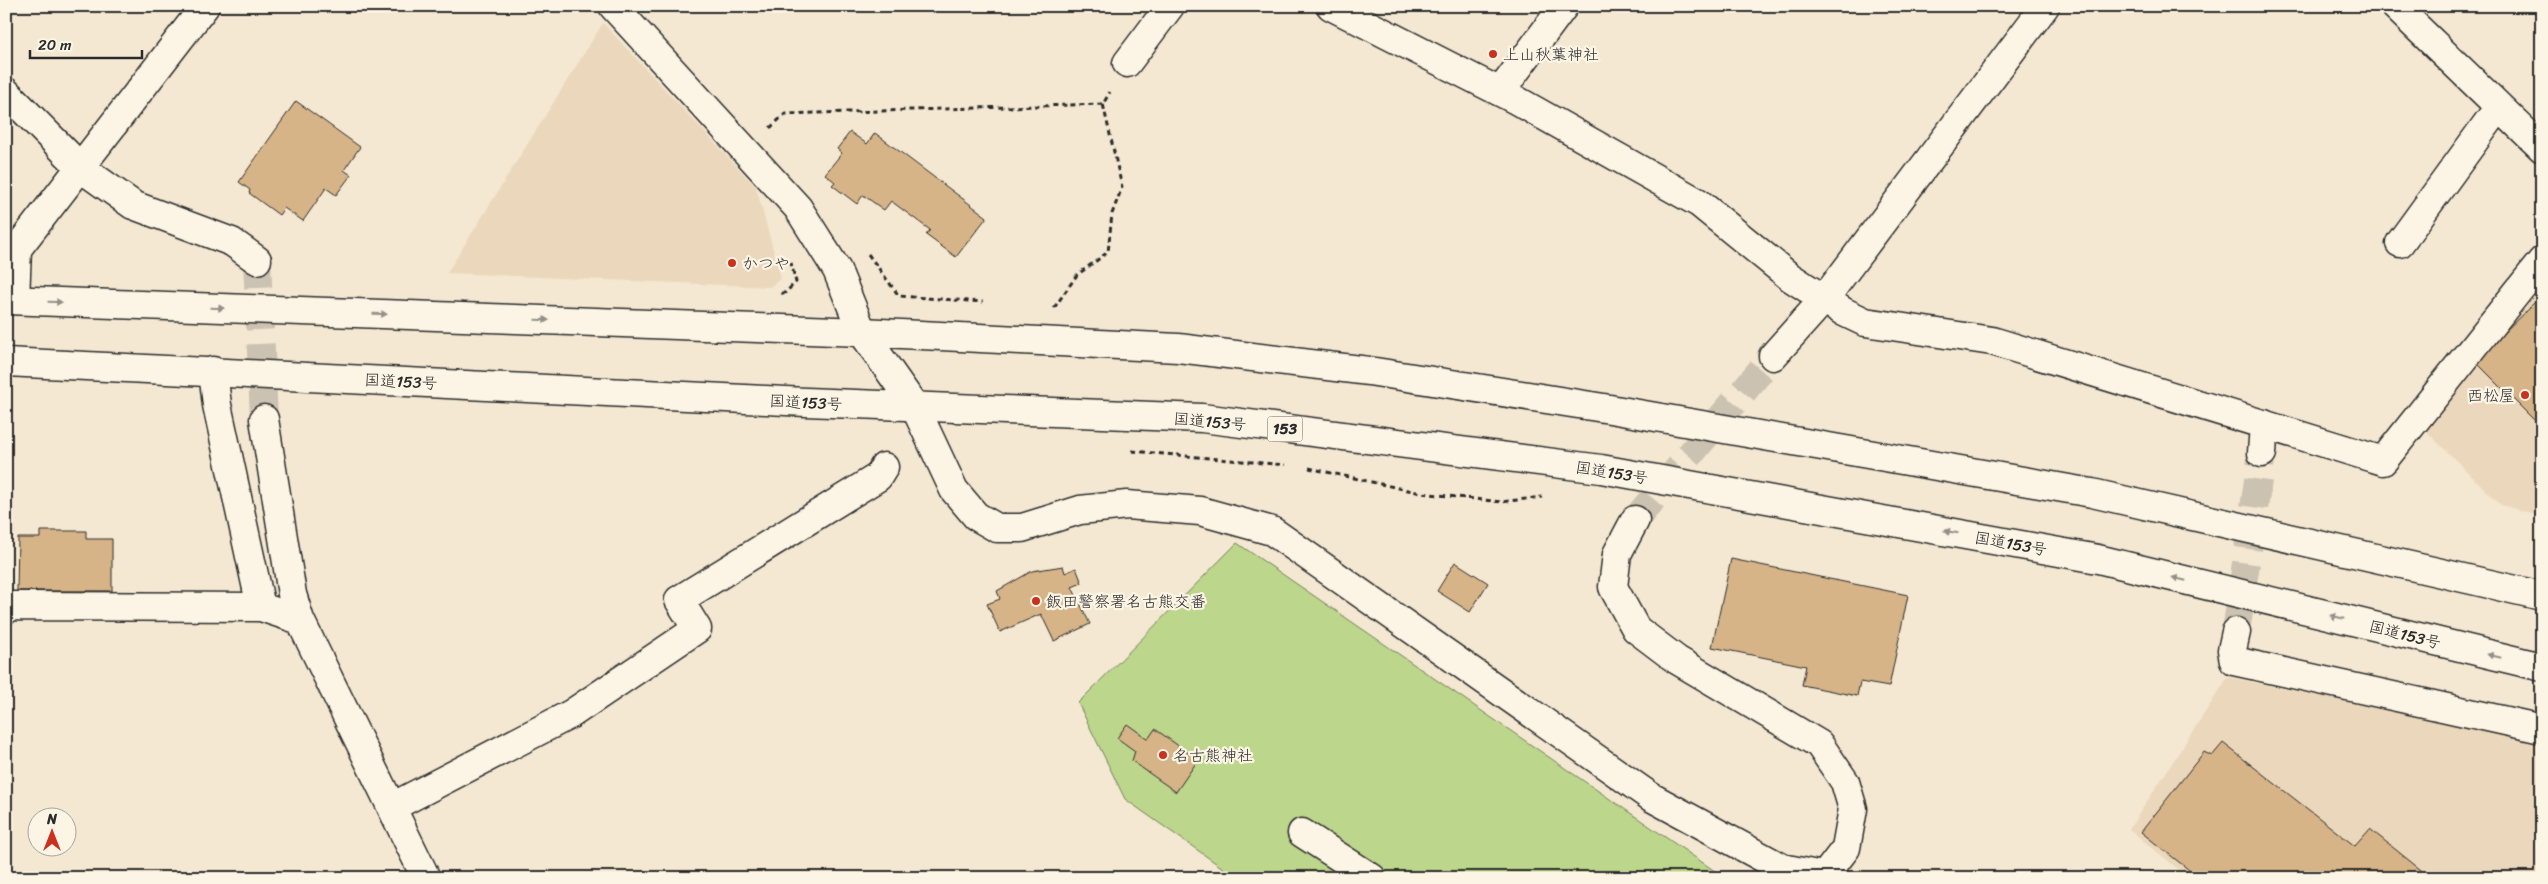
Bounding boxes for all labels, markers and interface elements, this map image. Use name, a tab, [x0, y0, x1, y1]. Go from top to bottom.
scale bar	[30, 28, 142, 60]
text: 20 m	[38, 32, 72, 58]
place label: 上山秋葉神社	[1503, 40, 1599, 69]
marker: 上山秋葉神社	[1487, 48, 1499, 60]
place label: かつや	[742, 249, 790, 278]
marker: かつや	[726, 257, 738, 269]
one-way arrow	[47, 298, 63, 306]
one-way arrow	[210, 304, 226, 312]
one-way arrow	[372, 310, 388, 318]
one-way arrow	[534, 316, 550, 324]
street label: 国道153号	[364, 365, 438, 398]
place label: 西松屋	[2467, 381, 2515, 410]
street label: 国道153号	[769, 386, 843, 419]
marker: 西松屋	[2519, 389, 2531, 401]
street label: 国道153号	[1172, 404, 1248, 439]
road number: 153	[1268, 416, 1302, 442]
street label: 国道153号	[1573, 452, 1650, 493]
street label: 国道153号	[1972, 523, 2050, 564]
one-way arrow	[1943, 528, 1959, 536]
one-way arrow	[2171, 575, 2186, 583]
place label: 飯田警察署名古熊交番	[1046, 587, 1206, 616]
marker: 飯田警察署名古熊交番	[1030, 595, 1042, 607]
street label: 国道153号	[2366, 612, 2444, 657]
one-way arrow	[2329, 613, 2344, 621]
one-way arrow	[2487, 652, 2502, 660]
place label: 名古熊神社	[1173, 741, 1253, 770]
marker: 名古熊神社	[1157, 749, 1169, 761]
north arrow	[28, 806, 78, 856]
text: N	[46, 807, 57, 832]

